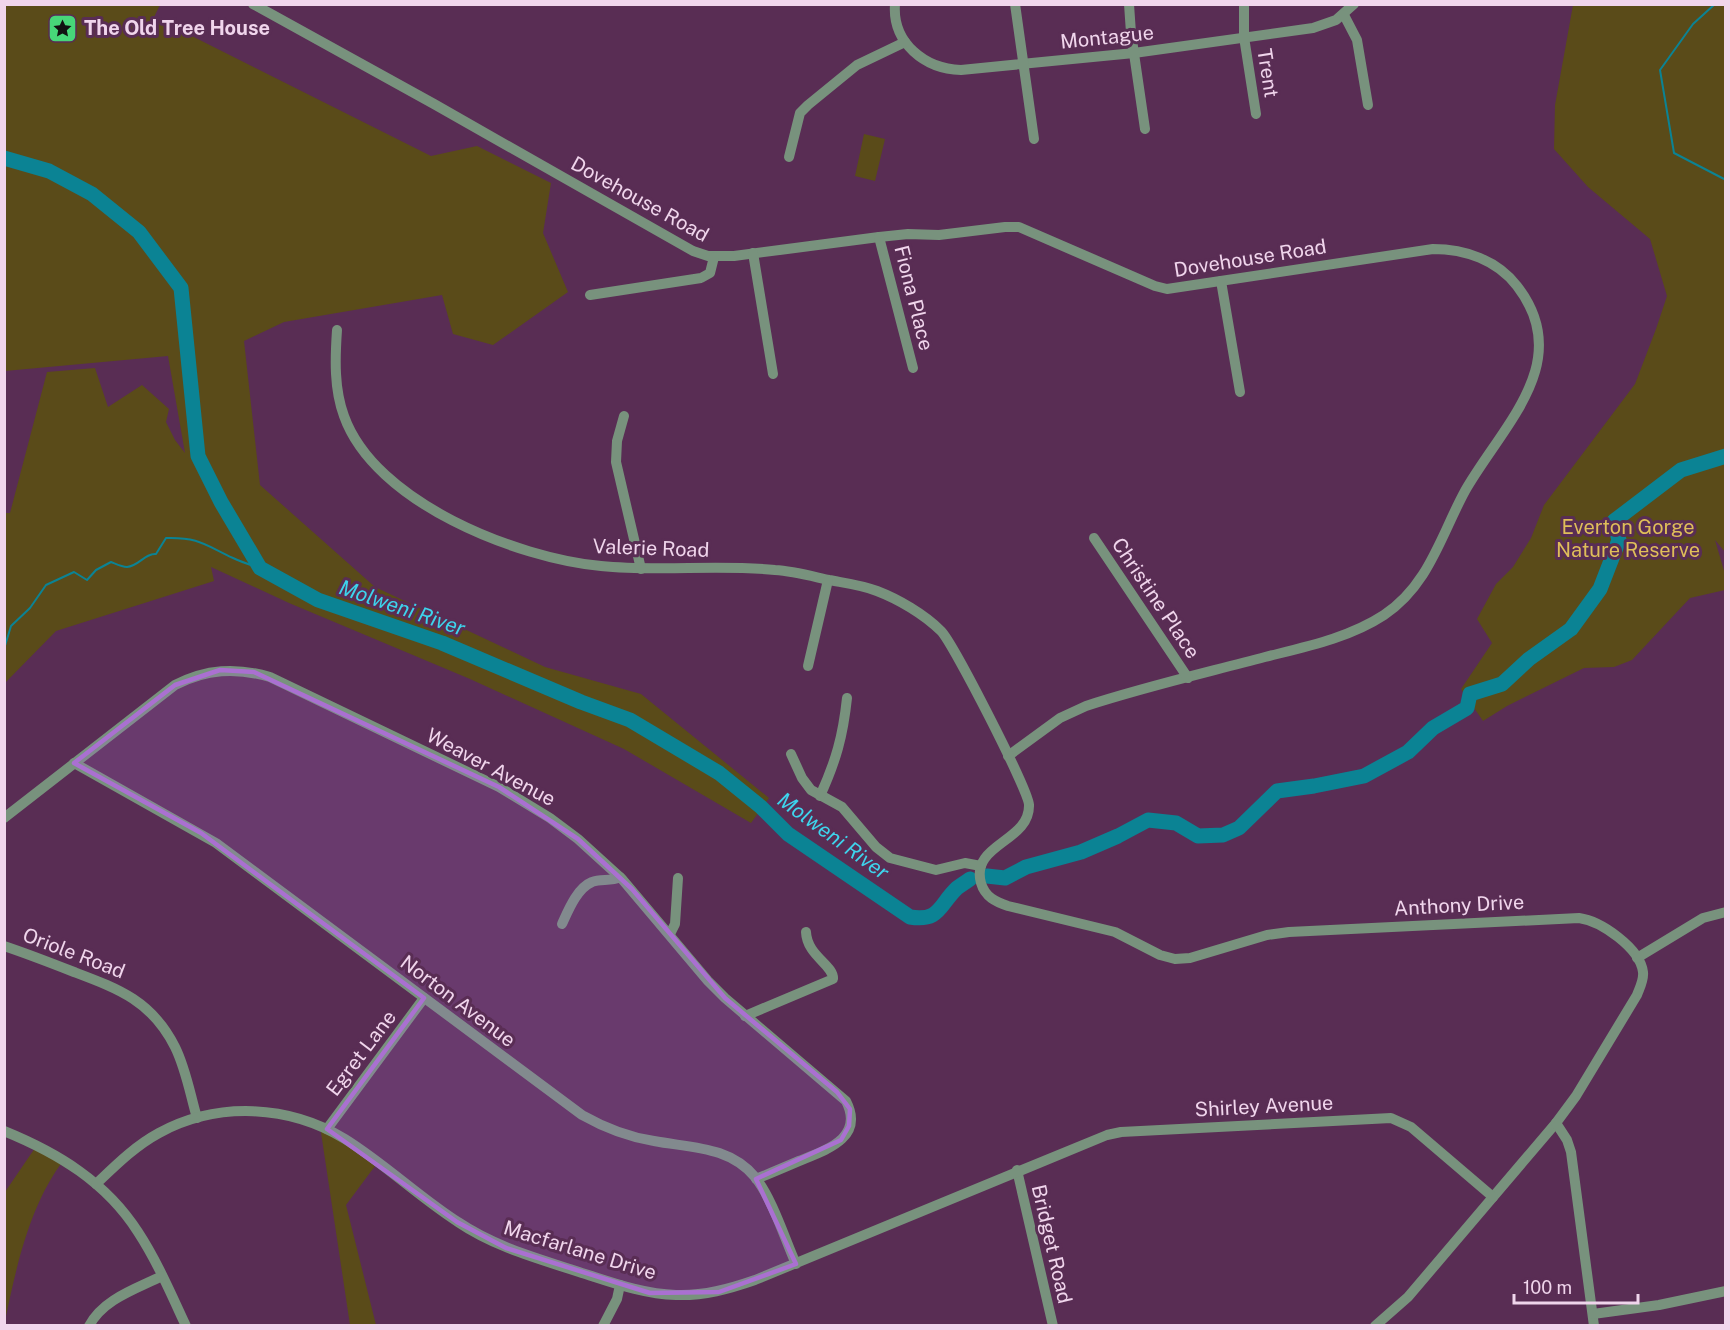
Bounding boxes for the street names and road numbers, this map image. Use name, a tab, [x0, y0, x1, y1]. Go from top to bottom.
street label: Montague	[1059, 20, 1155, 54]
street label: Trent	[1252, 47, 1284, 99]
street label: Dovehouse Road	[567, 151, 713, 247]
street label: Dovehouse Road	[1172, 234, 1328, 282]
street label: Fiona Place	[889, 243, 939, 353]
street label: Christine Place	[1107, 533, 1205, 663]
street label: Valerie Road	[592, 534, 710, 562]
street label: Weaver Avenue	[422, 723, 560, 811]
street label: Anthony Drive	[1393, 890, 1525, 920]
street label: Oriole Road	[19, 923, 129, 983]
street label: Norton Avenue	[396, 950, 520, 1052]
street label: Egret Lane	[321, 1005, 401, 1101]
street label: Shirley Avenue	[1194, 1090, 1334, 1122]
street label: Bridget Road	[1027, 1182, 1077, 1306]
street label: Macfarlane Drive	[501, 1215, 659, 1285]

